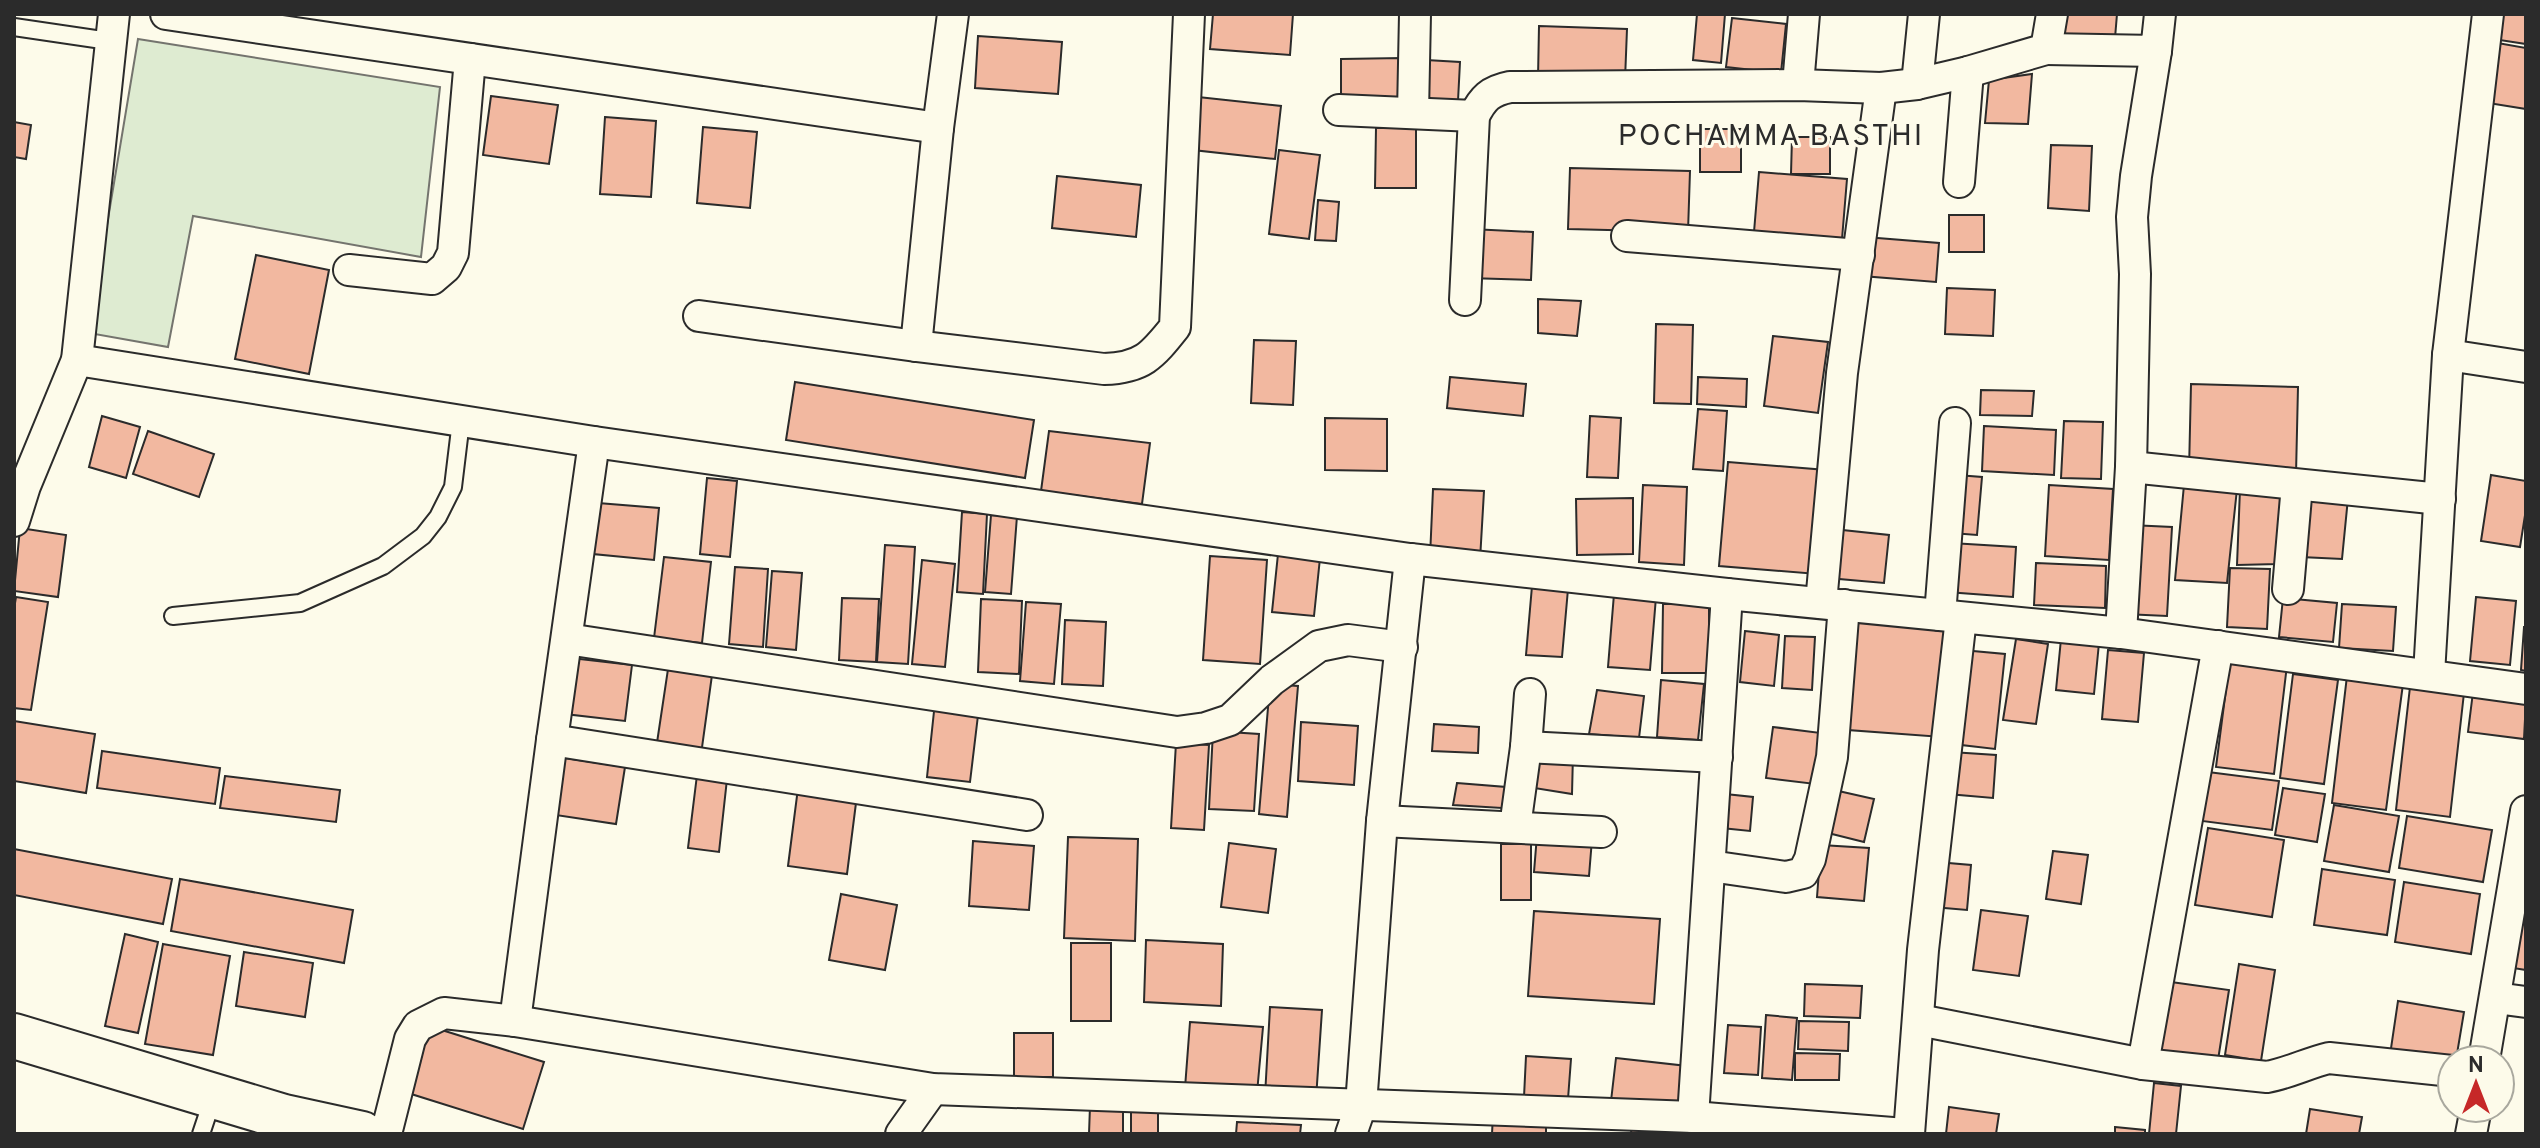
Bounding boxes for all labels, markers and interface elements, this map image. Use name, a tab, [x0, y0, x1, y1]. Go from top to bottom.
district label: POCHAMMA BASTHI	[1618, 119, 1924, 156]
north arrow	[2436, 1044, 2516, 1124]
text: N	[2468, 1053, 2484, 1080]

